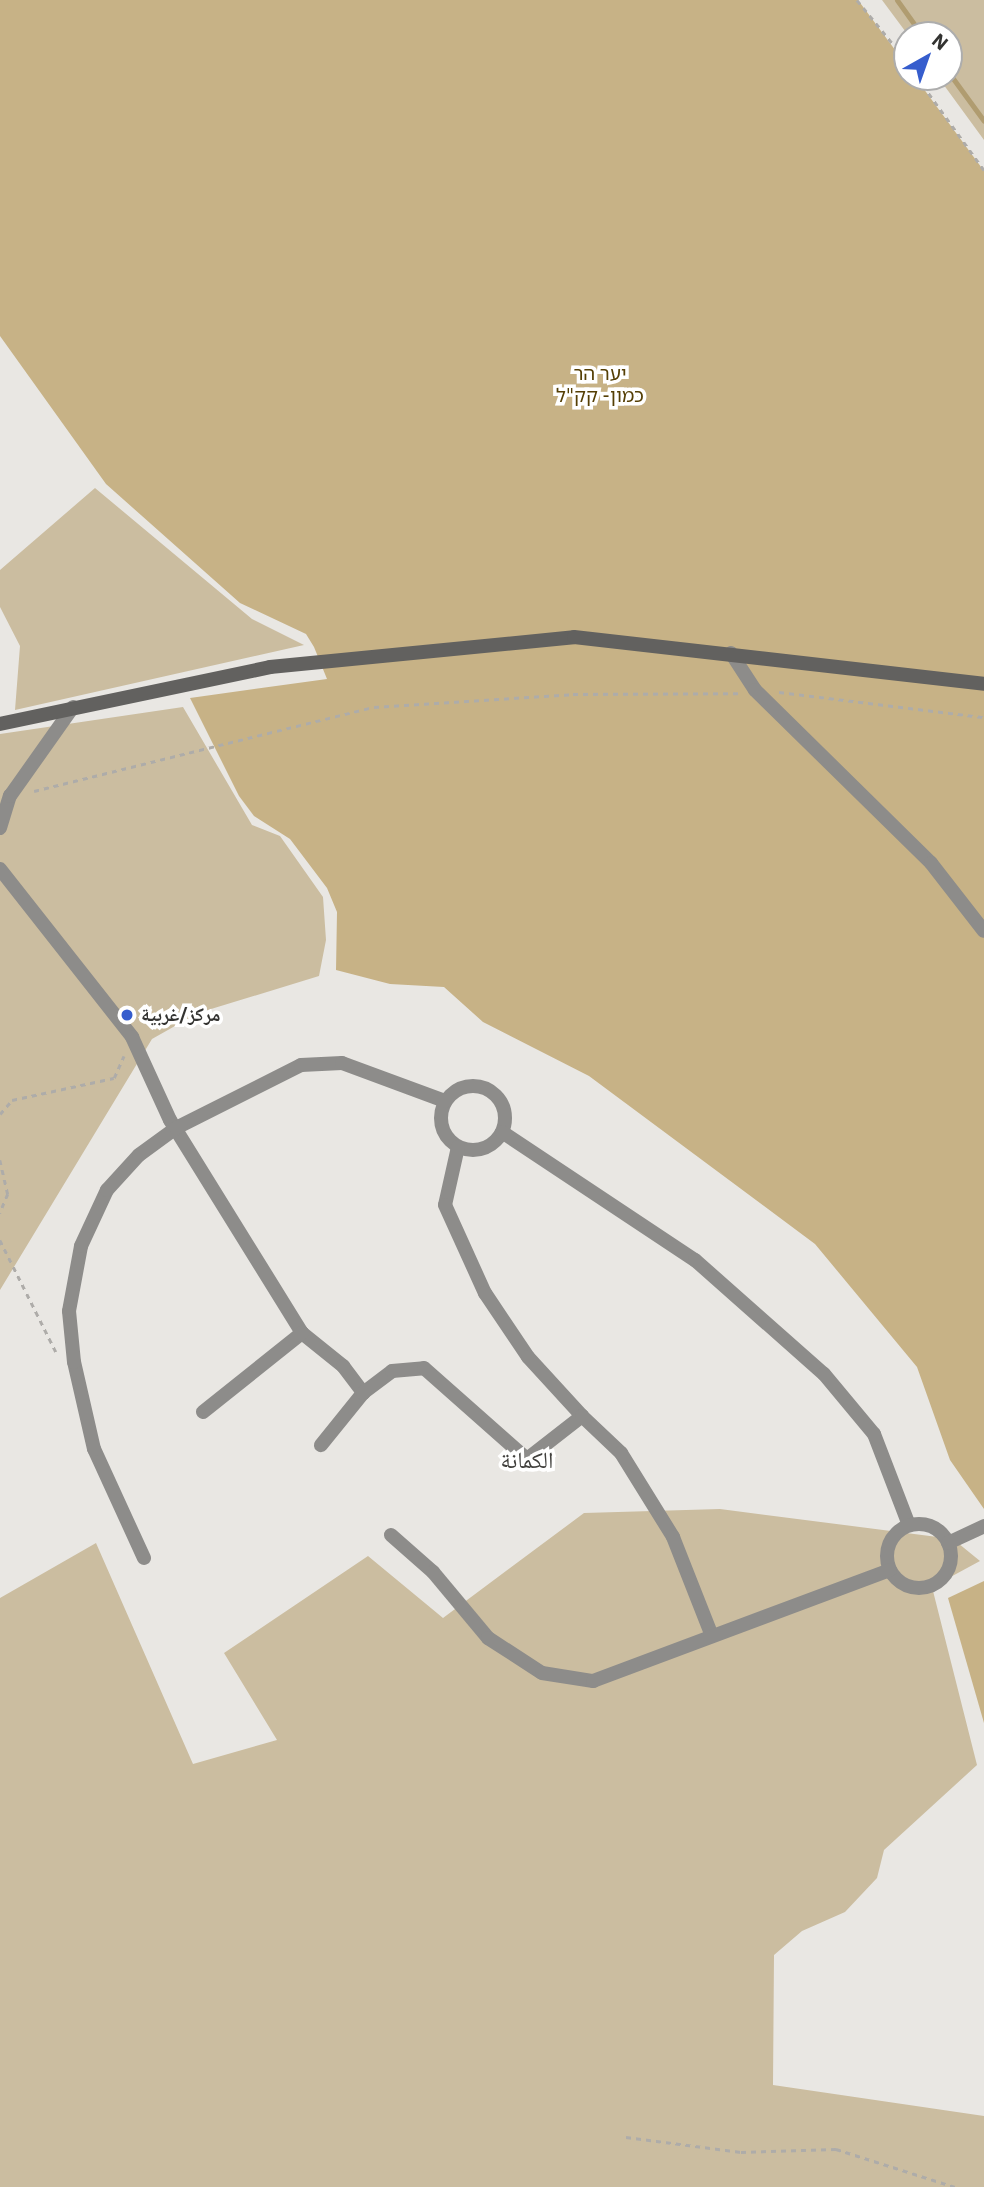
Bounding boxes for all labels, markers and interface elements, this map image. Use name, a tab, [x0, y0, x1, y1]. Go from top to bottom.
north arrow	[893, 21, 963, 91]
text: N	[927, 28, 953, 55]
park label: יער הר כמון- קק"ל	[556, 363, 644, 407]
place label: مركز/غربية	[141, 1004, 220, 1026]
marker: مركز/غربية	[119, 1007, 135, 1023]
district label: الكمانة	[501, 1445, 553, 1473]

